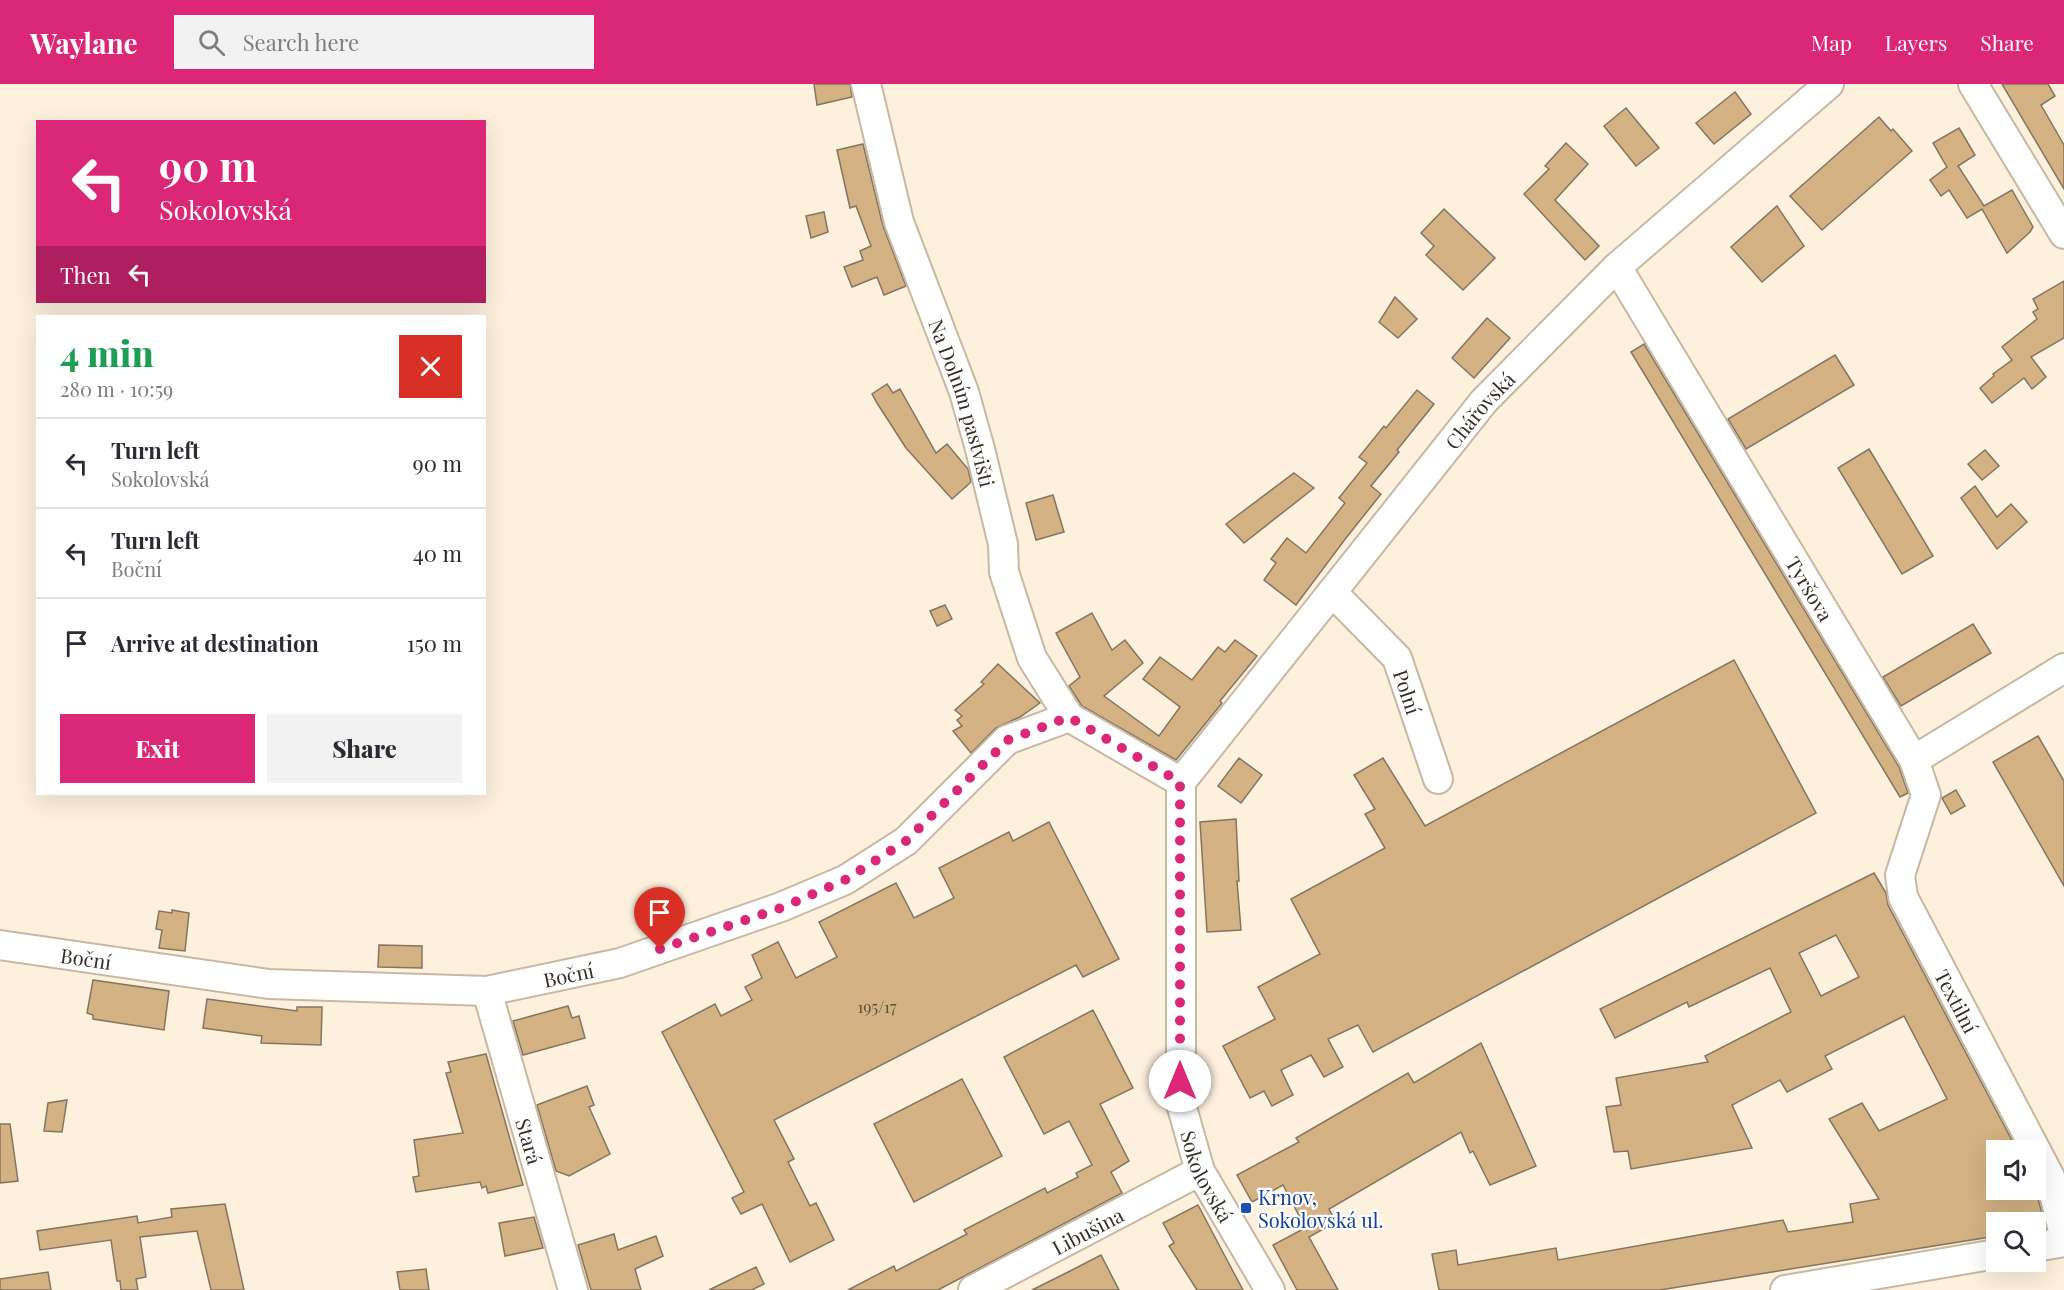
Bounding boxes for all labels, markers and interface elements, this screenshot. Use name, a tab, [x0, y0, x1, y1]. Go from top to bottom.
search box	[174, 15, 594, 69]
text: Waylane	[30, 24, 138, 61]
icon: search	[195, 26, 228, 59]
text: Search here	[243, 27, 359, 57]
text: Map	[1811, 28, 1852, 56]
text: Layers	[1885, 28, 1947, 56]
text: Share	[1980, 28, 2034, 56]
text: 90 m	[159, 137, 257, 193]
icon: left	[60, 144, 138, 222]
text: Sokolovská	[159, 191, 292, 227]
icon: left	[123, 258, 156, 291]
text: Then	[60, 260, 111, 290]
street label: Na Dolním pastvišti	[924, 315, 1002, 490]
text: 4 min	[60, 328, 154, 376]
button: close	[399, 335, 462, 398]
street label: Chářovská	[1438, 365, 1520, 454]
text: 280 m · 10:59	[60, 375, 173, 402]
text: Turn left	[111, 435, 200, 465]
icon: left	[60, 447, 93, 480]
text: 90 m	[413, 448, 462, 478]
text: Sokolovská	[111, 465, 209, 492]
text: Turn left	[111, 525, 200, 555]
icon: left	[60, 537, 93, 570]
text: 40 m	[413, 538, 462, 568]
street label: Tyršova	[1781, 551, 1840, 626]
text: Boční	[111, 555, 162, 582]
icon: arrive	[60, 627, 93, 660]
text: Arrive at destination	[111, 628, 319, 658]
text: 150 m	[407, 628, 462, 658]
street label: Polní	[1388, 665, 1429, 718]
button: Exit	[60, 714, 255, 783]
button: Share	[267, 714, 462, 783]
pin	[634, 887, 685, 949]
icon: arrive	[643, 896, 676, 929]
street label: Boční	[59, 940, 113, 975]
street label: Boční	[541, 955, 596, 992]
street label: Textilní	[1930, 964, 1985, 1037]
house number: 195/17	[857, 996, 897, 1017]
position arrow	[1148, 1049, 1212, 1113]
street label: Stará	[511, 1115, 550, 1167]
street label: Sokolovská	[1176, 1127, 1240, 1227]
map controls	[1986, 1140, 2046, 1272]
button: sound	[1986, 1140, 2046, 1200]
place label: Krnov, Sokolovská ul.	[1258, 1183, 1384, 1233]
street label: Libušina	[1047, 1200, 1128, 1260]
marker: Krnov, Sokolovská ul.	[1239, 1201, 1253, 1215]
button: search	[1986, 1212, 2046, 1272]

